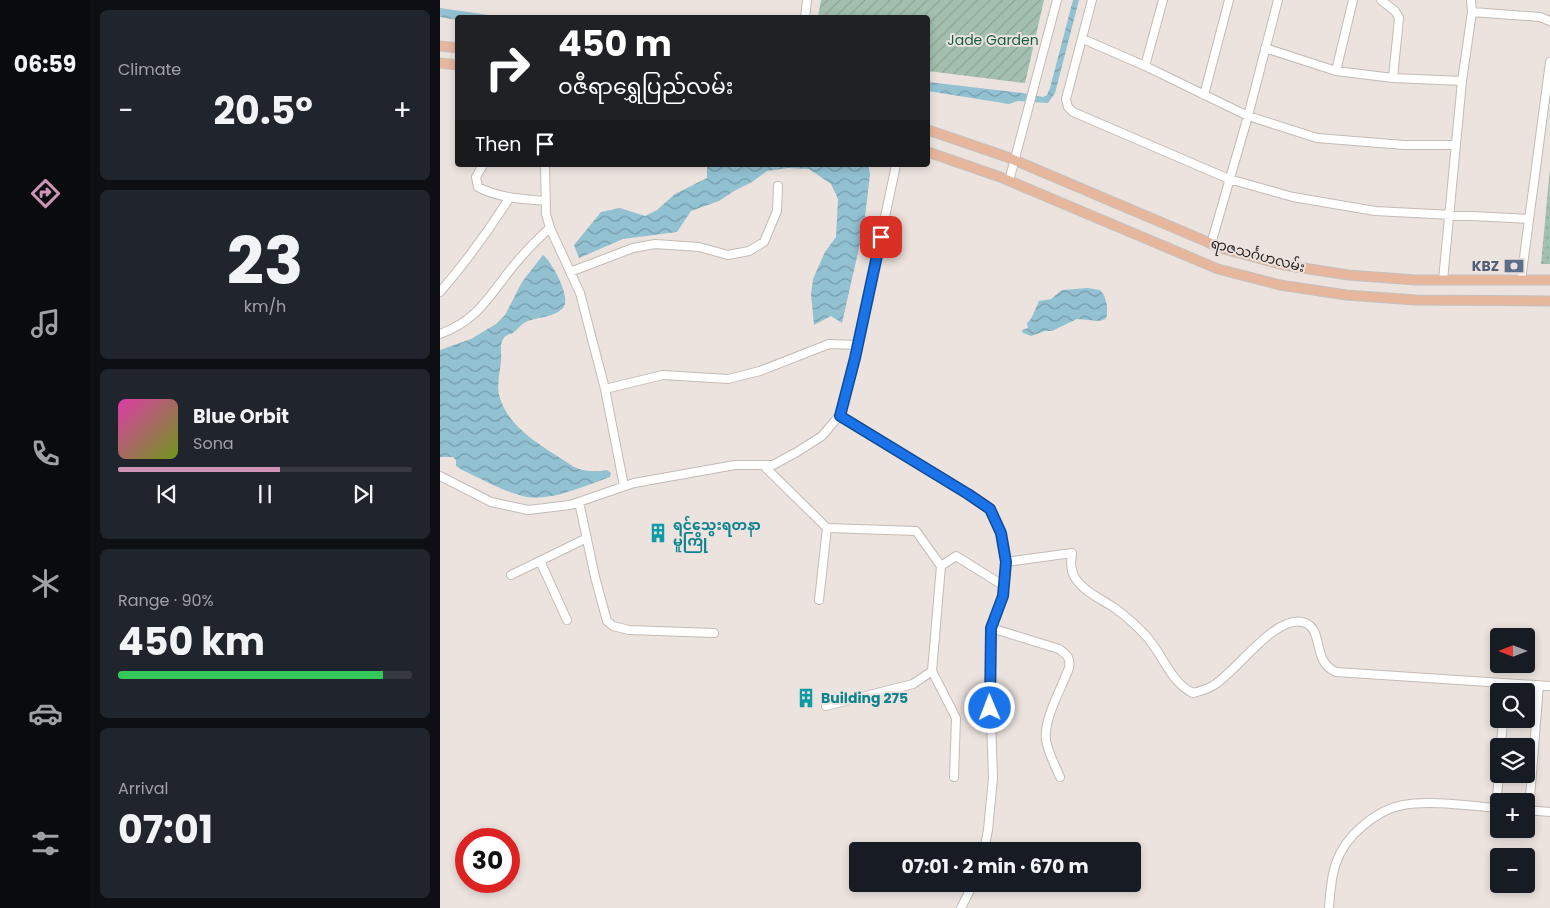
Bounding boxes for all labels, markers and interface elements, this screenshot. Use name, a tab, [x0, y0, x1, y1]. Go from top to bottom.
text: 450 m	[558, 19, 672, 68]
park label: Jade Garden	[947, 30, 1039, 50]
icon: right	[475, 35, 540, 100]
text: 06:59	[14, 49, 76, 80]
text: Climate	[118, 58, 181, 81]
text: ဝဇီရာရွှေပြည်လမ်း	[558, 71, 733, 102]
text: 20.5°	[213, 84, 313, 137]
text: −	[118, 91, 133, 130]
text: +	[393, 91, 412, 130]
icon: arrive	[531, 130, 559, 158]
text: Then	[475, 131, 521, 158]
icon: directions	[28, 176, 63, 211]
text: 23	[227, 216, 303, 307]
pin	[860, 216, 902, 258]
icon: arrive	[867, 223, 895, 251]
street label: ရာဇသင်္ဂဟလမ်း	[1208, 233, 1307, 279]
bank icon: KBZ	[1503, 255, 1525, 277]
place label: KBZ	[1472, 256, 1499, 276]
text: km/h	[244, 295, 286, 318]
icon: music	[28, 306, 63, 341]
text: Blue Orbit	[193, 403, 289, 430]
text: Sona	[193, 432, 234, 455]
icon: phone	[28, 436, 63, 471]
icon: previous	[153, 480, 181, 508]
icon: pause	[251, 480, 279, 508]
icon: next	[349, 480, 377, 508]
place label: ရင်သွေးရတနာ မူကြို	[673, 515, 761, 553]
building icon: ရင်သွေးရတနာ မူကြို	[647, 522, 669, 544]
icon: climate	[28, 566, 63, 601]
text: Range · 90%	[118, 589, 214, 612]
text: 450 km	[118, 615, 265, 668]
north arrow	[1490, 628, 1535, 672]
map controls	[1490, 628, 1535, 893]
position arrow	[963, 681, 1015, 733]
button: search	[1490, 683, 1535, 728]
building icon: Building 275	[795, 687, 817, 709]
place label: Building 275	[821, 688, 908, 708]
icon: car	[28, 696, 63, 731]
button: layers	[1490, 738, 1535, 783]
text: Arrival	[118, 777, 168, 800]
button: +	[1490, 793, 1535, 838]
text: 07:01	[118, 803, 213, 856]
icon: filters	[28, 826, 63, 861]
speed limit sign: 30	[455, 828, 520, 893]
button: −	[1490, 848, 1535, 893]
text: 07:01 · 2 min · 670 m	[901, 853, 1089, 880]

